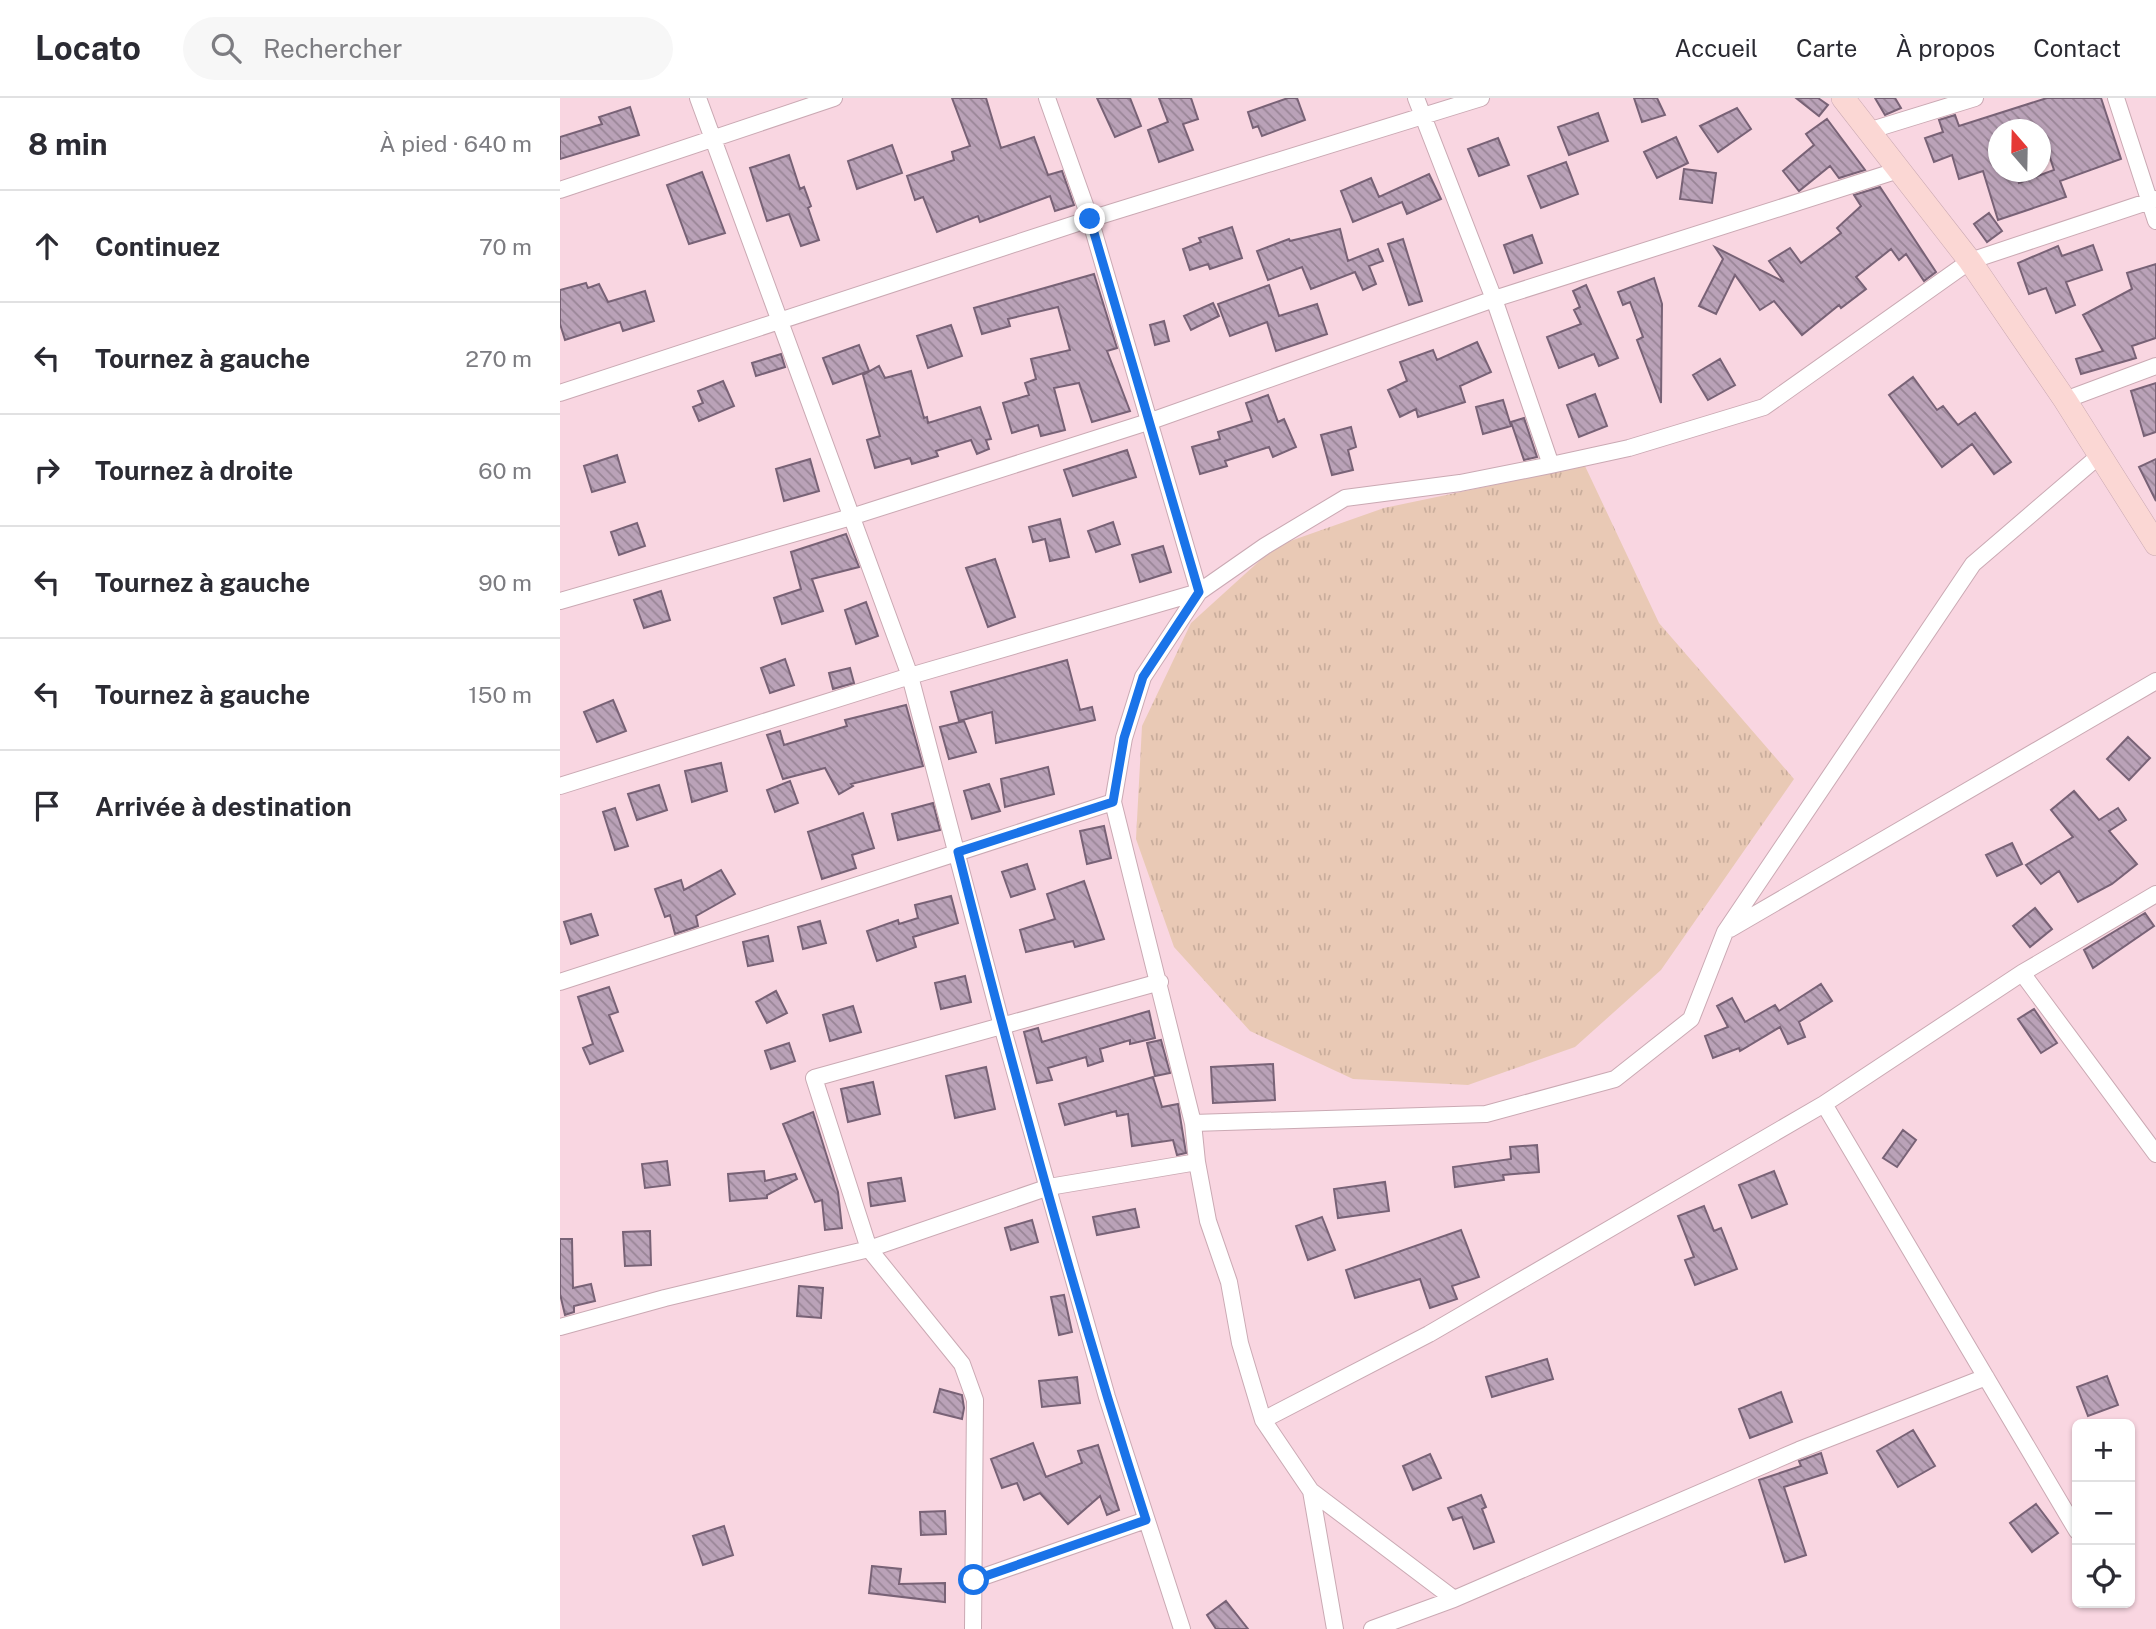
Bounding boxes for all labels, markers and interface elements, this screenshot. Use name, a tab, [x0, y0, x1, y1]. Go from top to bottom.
search box	[183, 17, 673, 80]
text: Locato	[35, 29, 141, 67]
icon: search	[207, 29, 245, 67]
text: Rechercher	[263, 33, 402, 64]
text: Accueil	[1675, 34, 1758, 62]
text: Carte	[1796, 34, 1857, 62]
text: À propos	[1895, 34, 1995, 62]
text: Contact	[2033, 34, 2121, 62]
north arrow	[1988, 119, 2051, 182]
text: 8 min	[28, 126, 108, 162]
text: À pied · 640 m	[379, 130, 532, 157]
route end	[1074, 203, 1105, 234]
icon: ahead	[28, 227, 66, 265]
text: Continuez	[95, 231, 220, 262]
text: 70 m	[479, 233, 532, 260]
icon: left	[28, 339, 66, 377]
text: Tournez à gauche	[95, 343, 310, 374]
text: 270 m	[465, 345, 532, 372]
icon: right	[28, 451, 66, 489]
text: Tournez à droite	[95, 455, 293, 486]
text: 60 m	[478, 457, 532, 484]
icon: left	[28, 563, 66, 601]
text: Tournez à gauche	[95, 567, 310, 598]
text: 90 m	[478, 569, 532, 596]
icon: left	[28, 675, 66, 713]
text: Tournez à gauche	[95, 679, 310, 710]
text: 150 m	[468, 681, 532, 708]
icon: arrive	[28, 787, 66, 825]
text: Arrivée à destination	[95, 791, 352, 822]
map controls	[2072, 1419, 2135, 1608]
button: +	[2072, 1419, 2135, 1482]
button: −	[2072, 1482, 2135, 1545]
button: locate	[2072, 1545, 2135, 1608]
route start	[958, 1564, 989, 1595]

